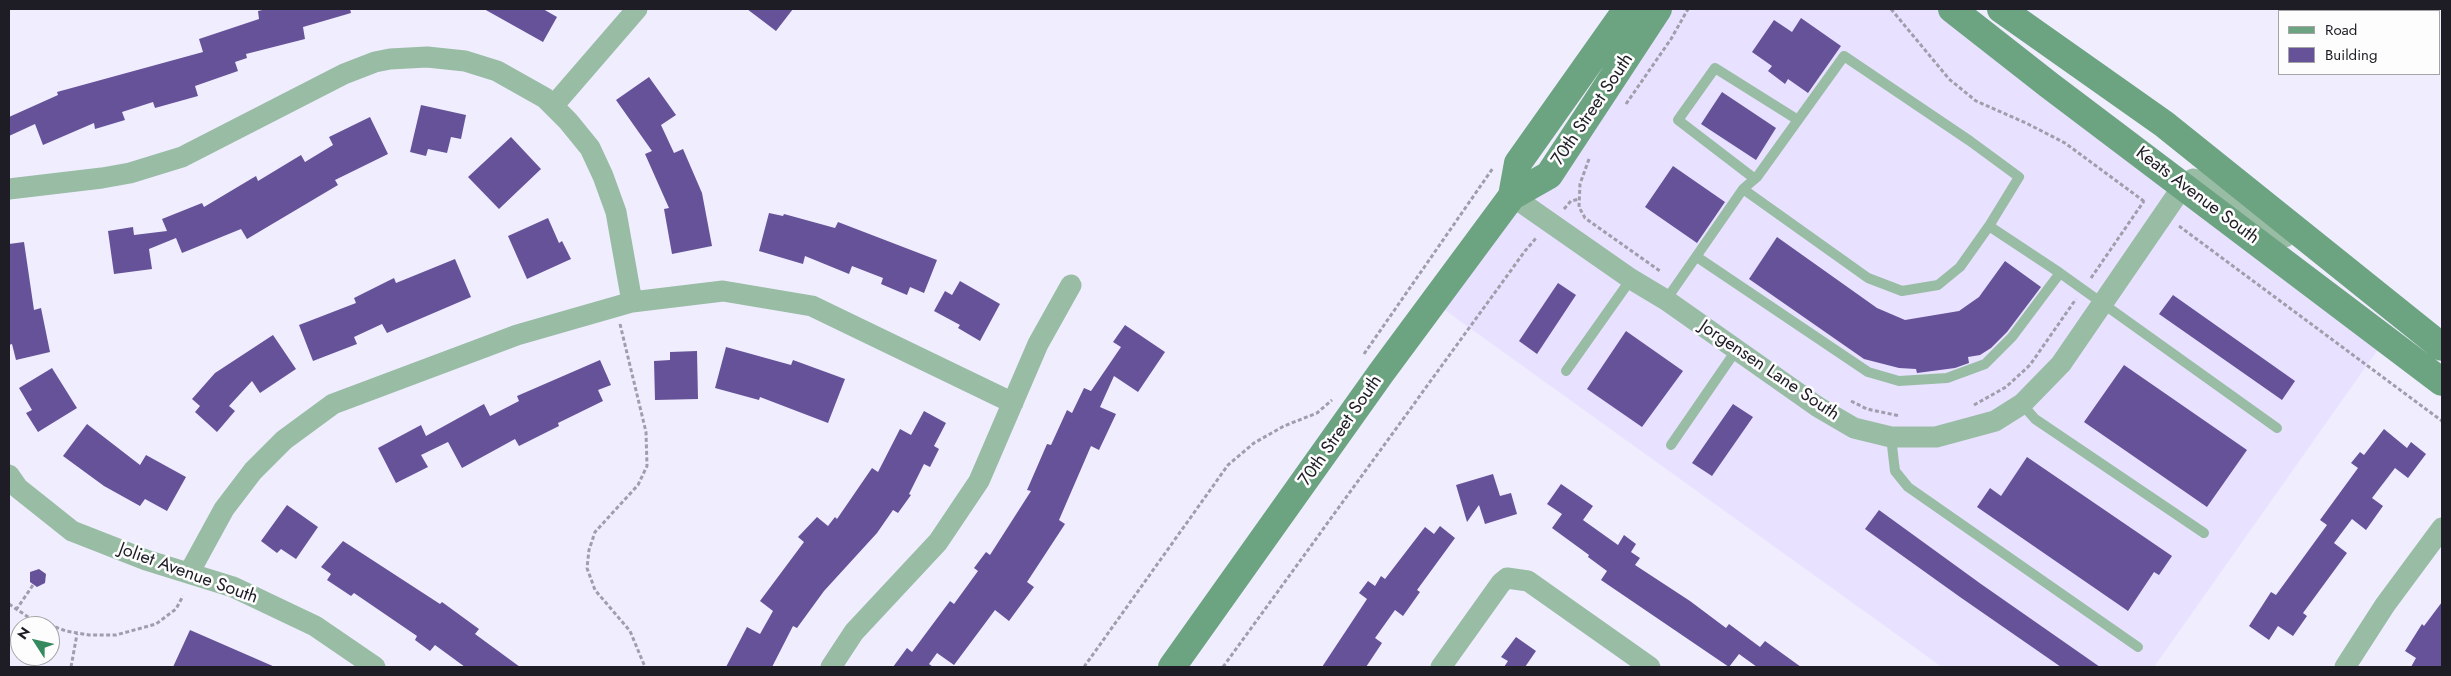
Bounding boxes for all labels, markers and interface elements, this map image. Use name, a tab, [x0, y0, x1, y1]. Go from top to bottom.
legend	[2278, 10, 2441, 75]
text: Road	[2325, 19, 2357, 41]
text: Building	[2325, 44, 2377, 66]
street label: 70th Street South	[1548, 50, 1638, 170]
street label: Keats Avenue South	[2131, 143, 2263, 249]
street label: Jorgensen Lane South	[1695, 316, 1843, 426]
street label: 70th Street South	[1295, 371, 1387, 491]
street label: Joliet Avenue South	[116, 539, 260, 609]
north arrow	[10, 616, 60, 666]
text: N	[12, 623, 35, 643]

